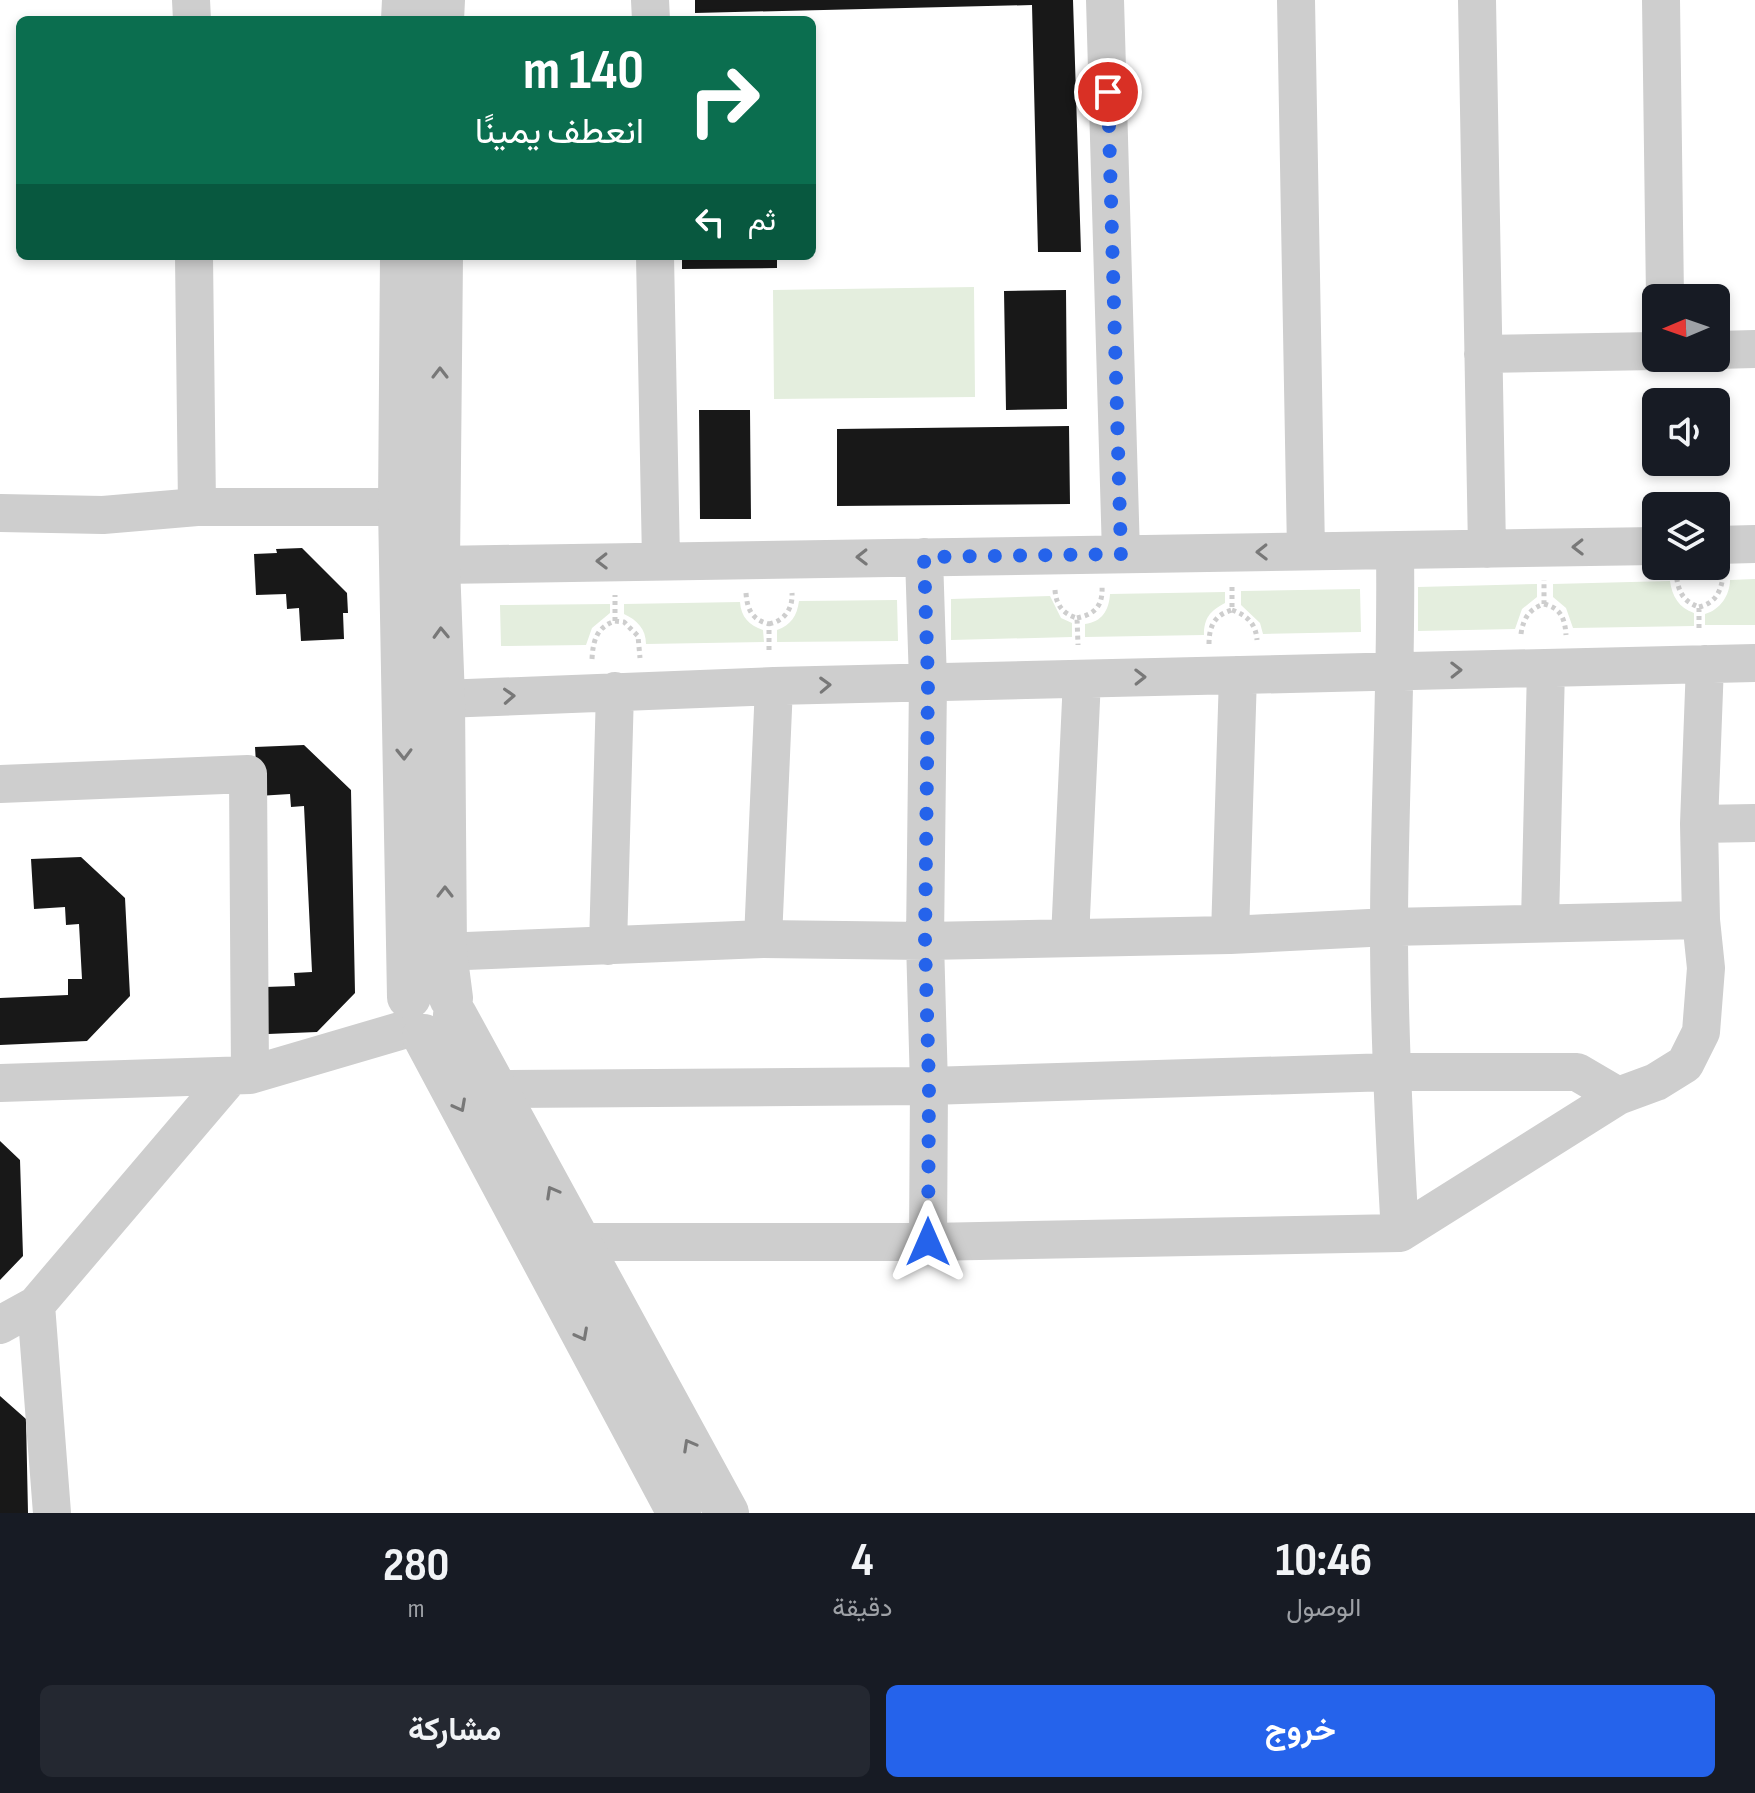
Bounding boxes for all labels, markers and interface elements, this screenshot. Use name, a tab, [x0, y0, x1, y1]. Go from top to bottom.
text: 140 m	[523, 38, 644, 105]
icon: right	[672, 48, 776, 152]
pin	[1074, 58, 1142, 126]
icon: arrive	[1086, 70, 1130, 114]
text: انعطف يمينًا	[475, 111, 644, 154]
icon: left	[688, 200, 732, 244]
text: ثم	[748, 203, 776, 239]
north arrow	[1642, 284, 1730, 372]
map controls	[1642, 284, 1730, 580]
one-way arrow	[431, 366, 449, 379]
button: sound	[1642, 388, 1730, 476]
button: layers	[1642, 492, 1730, 580]
one-way arrow	[1571, 539, 1584, 556]
one-way arrow	[1255, 543, 1268, 560]
one-way arrow	[855, 549, 868, 566]
one-way arrow	[595, 552, 608, 570]
one-way arrow	[432, 626, 449, 639]
one-way arrow	[1450, 661, 1463, 679]
one-way arrow	[1134, 669, 1147, 686]
one-way arrow	[819, 676, 832, 693]
one-way arrow	[503, 688, 516, 705]
one-way arrow	[395, 748, 412, 761]
one-way arrow	[436, 885, 453, 898]
one-way arrow	[450, 1097, 465, 1112]
one-way arrow	[546, 1185, 561, 1200]
position arrow	[886, 1200, 970, 1284]
one-way arrow	[573, 1326, 588, 1341]
one-way arrow	[684, 1438, 699, 1453]
text: 4	[851, 1532, 874, 1589]
text: 10:46	[1275, 1532, 1372, 1589]
text: 280	[383, 1537, 449, 1594]
text: دقيقة	[832, 1593, 893, 1624]
text: الوصول	[1286, 1593, 1361, 1624]
text: m	[408, 1594, 425, 1625]
button: مشاركة	[40, 1685, 870, 1777]
button: خروج	[886, 1685, 1715, 1777]

